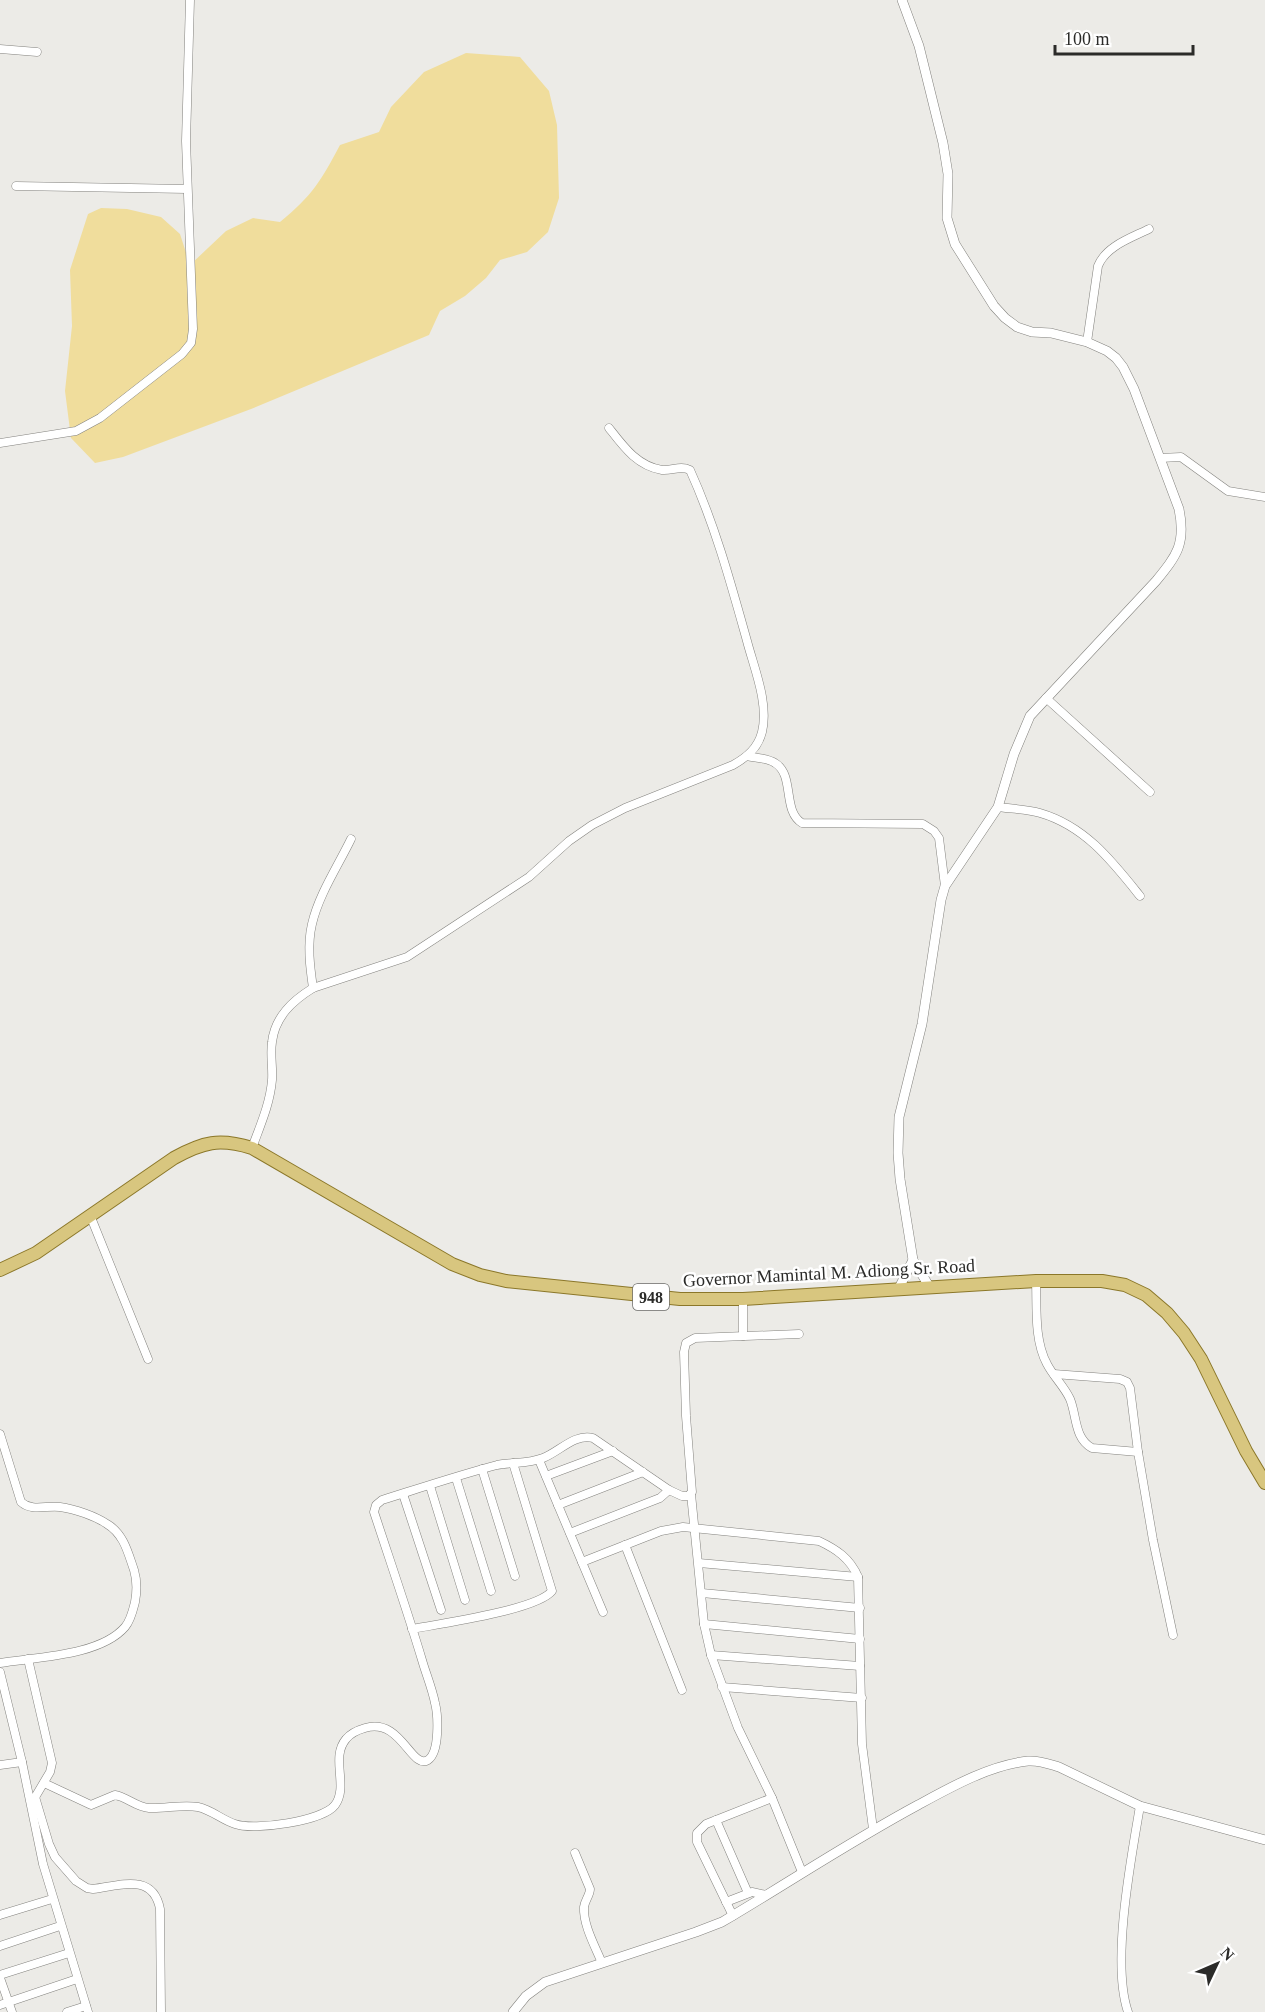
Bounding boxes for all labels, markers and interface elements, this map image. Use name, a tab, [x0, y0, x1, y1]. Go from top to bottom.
scale bar	[1055, 18, 1193, 56]
text: 100 m	[1064, 29, 1110, 49]
street label: Governor Mamintal M. Adiong Sr. Road	[682, 1255, 976, 1291]
road number: 948	[633, 1284, 669, 1310]
north arrow	[1187, 1934, 1247, 1994]
text: N	[1217, 1944, 1238, 1964]

